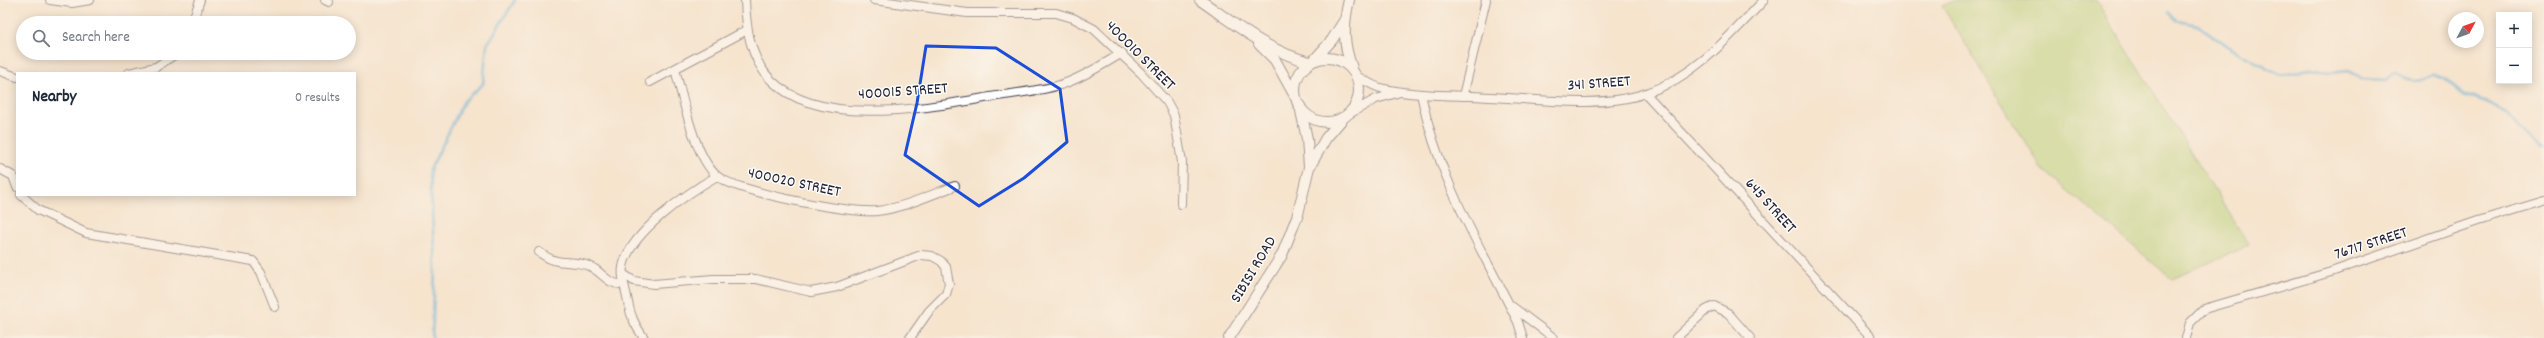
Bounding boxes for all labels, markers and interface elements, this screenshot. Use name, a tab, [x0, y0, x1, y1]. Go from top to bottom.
north arrow	[2448, 12, 2484, 48]
map controls	[2496, 12, 2532, 84]
button: +	[2496, 12, 2532, 48]
search box	[16, 16, 356, 60]
street label: 400010 STREET	[1100, 16, 1181, 97]
icon: search	[30, 27, 52, 49]
text: Search here	[62, 27, 130, 49]
button: −	[2496, 48, 2532, 84]
street label: 341 STREET	[1567, 70, 1632, 98]
street label: 400015 STREET	[858, 77, 949, 107]
text: Nearby	[32, 86, 76, 110]
text: 0 results	[295, 89, 340, 108]
street label: 400020 STREET	[745, 162, 843, 204]
street label: 645 STREET	[1739, 173, 1802, 239]
street label: 76717 STREET	[2332, 221, 2411, 267]
street label: SIBISI ROAD	[1225, 232, 1283, 308]

